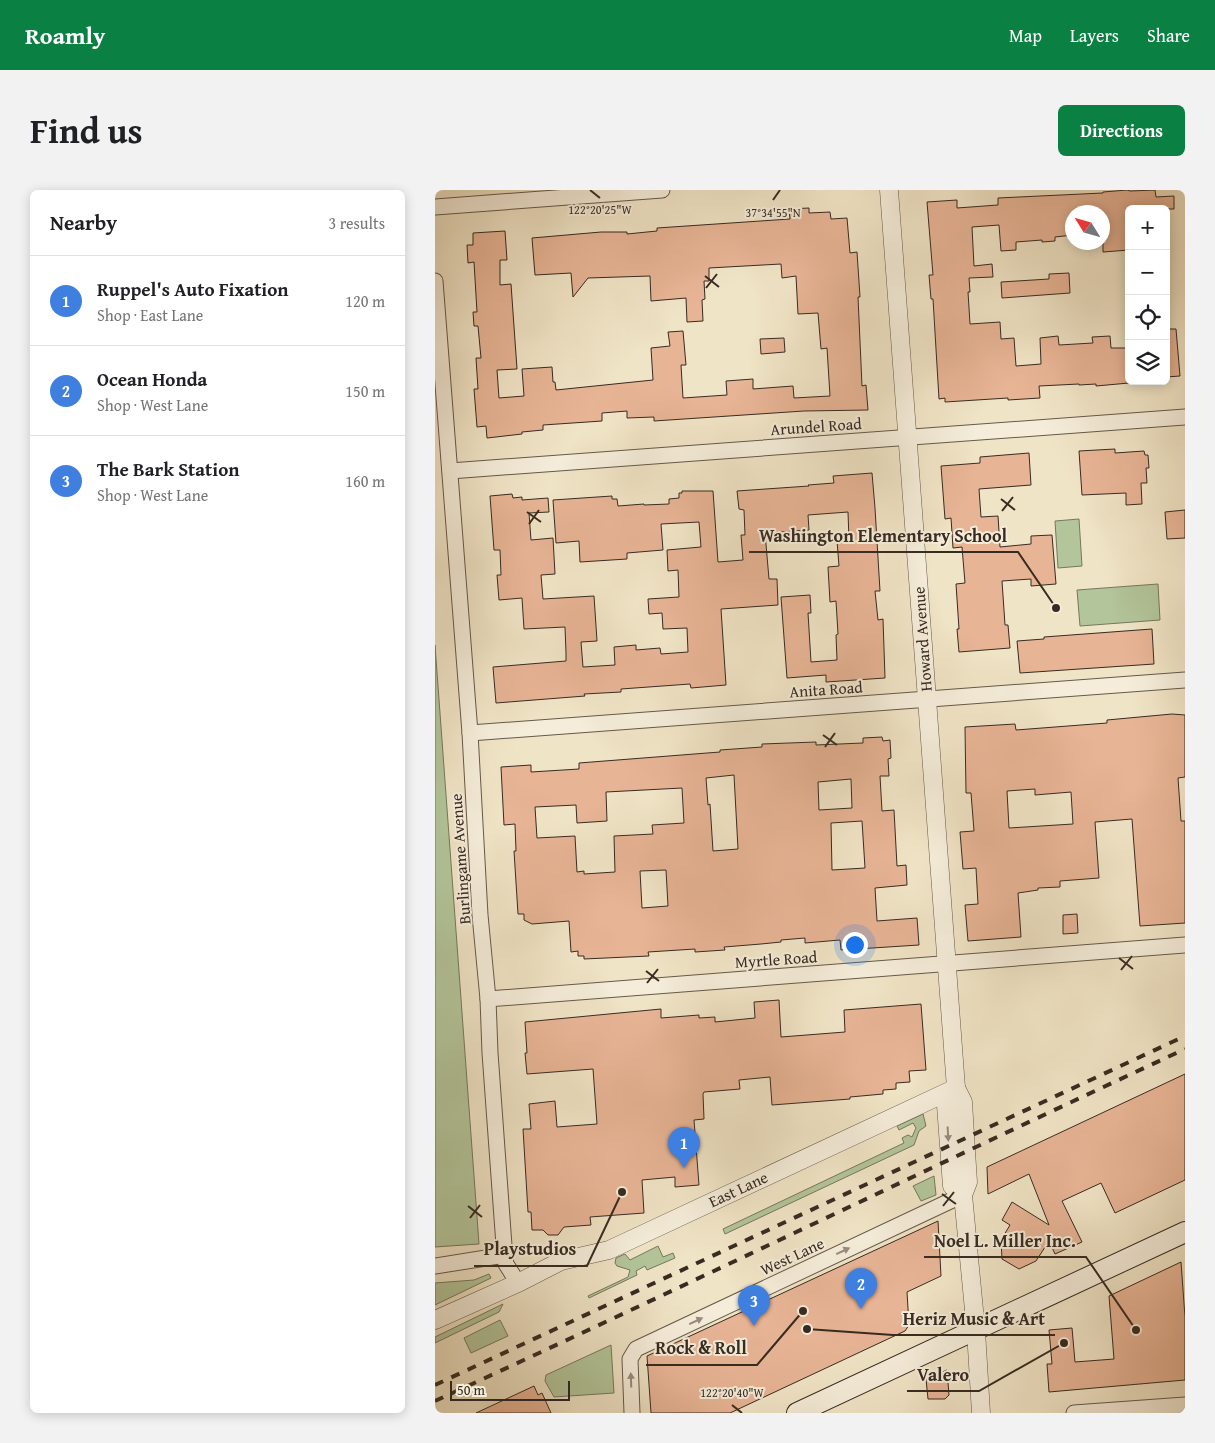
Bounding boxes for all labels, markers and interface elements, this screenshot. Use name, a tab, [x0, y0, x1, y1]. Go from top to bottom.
text: Roamly	[25, 18, 105, 53]
text: Map	[1009, 22, 1042, 49]
text: Layers	[1070, 22, 1119, 49]
text: Share	[1147, 22, 1190, 49]
text: Find us	[30, 105, 143, 156]
button: Directions	[1058, 105, 1185, 156]
text: 122°20'25"W	[568, 201, 632, 218]
text: 37°34'55"N	[745, 204, 801, 221]
north arrow	[1065, 205, 1110, 250]
map controls	[1125, 205, 1170, 385]
button: +	[1125, 205, 1170, 250]
text: Nearby	[50, 207, 117, 238]
text: 3 results	[328, 211, 385, 235]
button: −	[1125, 250, 1170, 295]
text: Ruppel's Auto Fixation	[97, 275, 289, 303]
text: 1	[62, 289, 70, 313]
text: 120 m	[345, 289, 385, 313]
button: locate	[1125, 295, 1170, 340]
text: Shop · East Lane	[97, 303, 203, 327]
button: layers	[1125, 340, 1170, 385]
text: Ocean Honda	[97, 365, 207, 393]
text: 2	[62, 379, 70, 403]
text: 150 m	[345, 379, 385, 403]
text: Shop · West Lane	[97, 393, 208, 417]
street label: Arundel Road	[770, 411, 863, 441]
text: The Bark Station	[97, 455, 239, 483]
text: 3	[62, 469, 70, 493]
text: 160 m	[345, 469, 385, 493]
text: Shop · West Lane	[97, 483, 208, 507]
callout: Washington Elementary School	[749, 519, 1018, 552]
text: Washington Elementary School	[759, 522, 1008, 549]
street label: Howard Avenue	[906, 586, 938, 692]
street label: Anita Road	[789, 674, 864, 704]
street label: Burlingame Avenue	[443, 793, 477, 925]
your location	[842, 932, 868, 958]
street label: Myrtle Road	[734, 944, 818, 974]
one-way arrow	[944, 1126, 952, 1142]
pin: 1	[668, 1127, 700, 1168]
street label: East Lane	[704, 1165, 772, 1213]
callout: Noel L. Miller Inc.	[924, 1224, 1086, 1257]
text: Noel L. Miller Inc.	[934, 1227, 1076, 1254]
street label: West Lane	[756, 1231, 828, 1281]
callout: Playstudios	[474, 1233, 587, 1266]
text: Playstudios	[484, 1235, 577, 1262]
one-way arrow	[836, 1247, 850, 1255]
pin: 2	[845, 1268, 877, 1309]
pin: 3	[738, 1285, 770, 1326]
callout: Heriz Music & Art	[893, 1302, 1055, 1335]
text: Heriz Music & Art	[903, 1305, 1045, 1332]
one-way arrow	[689, 1317, 703, 1325]
callout: Rock & Roll	[646, 1332, 757, 1365]
text: Rock & Roll	[655, 1334, 747, 1361]
callout: Valero	[907, 1358, 979, 1391]
text: Valero	[917, 1361, 970, 1388]
one-way arrow	[627, 1372, 635, 1388]
scale bar	[450, 1378, 570, 1401]
text: 50 m	[457, 1380, 485, 1400]
text: 122°20'40"W	[700, 1384, 764, 1401]

